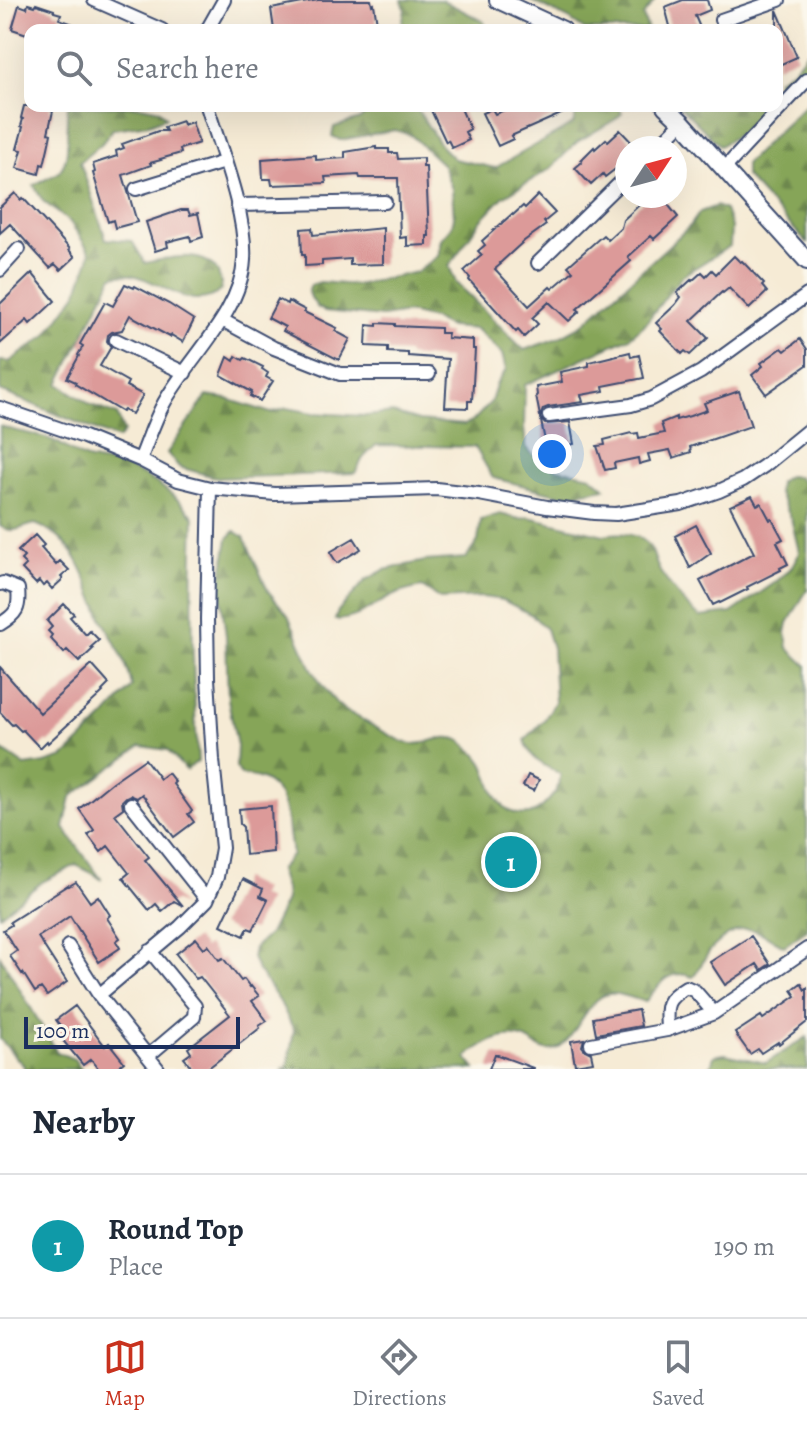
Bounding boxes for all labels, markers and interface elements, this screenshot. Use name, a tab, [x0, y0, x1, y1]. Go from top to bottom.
search box	[24, 24, 783, 112]
icon: search	[52, 46, 96, 90]
text: Search here	[116, 48, 259, 88]
north arrow	[615, 136, 687, 208]
your location	[532, 434, 572, 474]
pin: 1	[485, 832, 537, 892]
scale bar	[24, 1013, 240, 1049]
text: 100 m	[36, 1016, 90, 1046]
text: Nearby	[32, 1098, 135, 1145]
text: Round Top	[108, 1209, 244, 1249]
text: 1	[53, 1229, 63, 1264]
text: 190 m	[714, 1229, 775, 1264]
text: Place	[108, 1249, 163, 1284]
tab: Map	[103, 1335, 147, 1413]
tab: Directions	[352, 1335, 447, 1413]
tab: Saved	[652, 1335, 704, 1413]

